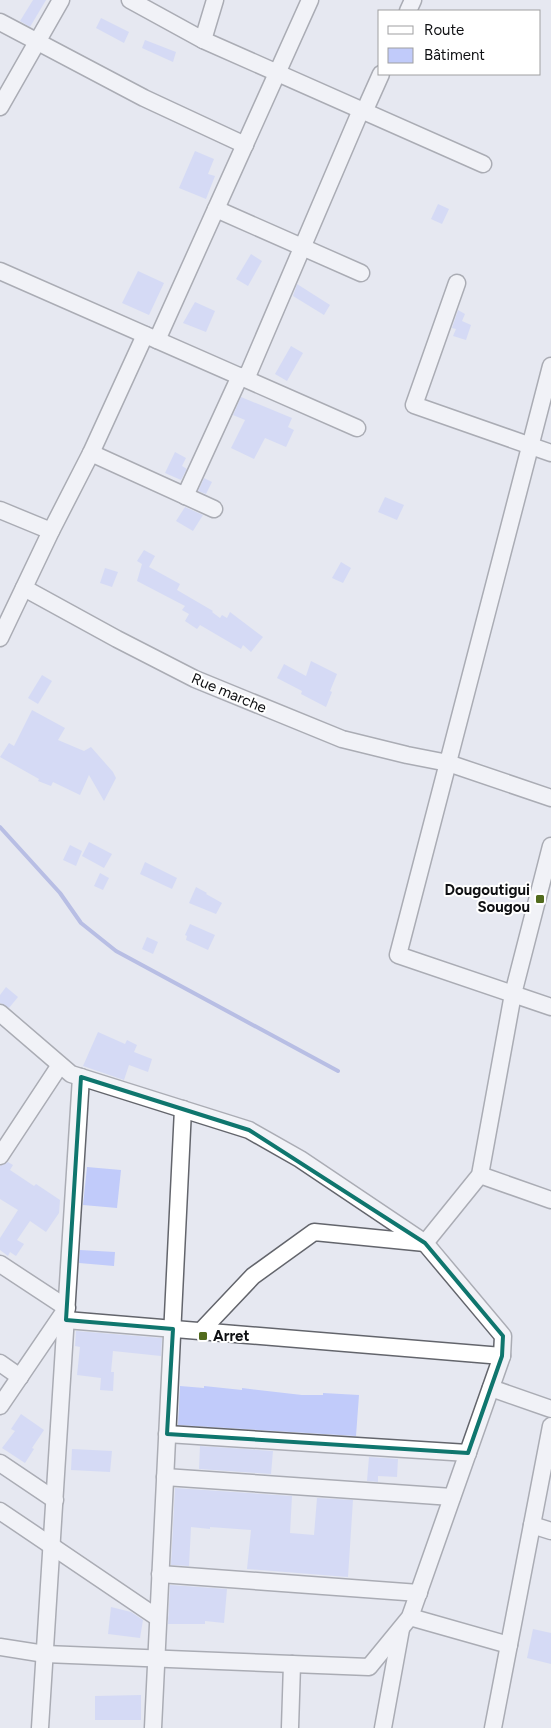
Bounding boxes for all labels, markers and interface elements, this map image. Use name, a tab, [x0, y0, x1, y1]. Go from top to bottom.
legend	[378, 10, 541, 75]
text: Route	[424, 21, 464, 39]
text: Bâtiment	[424, 46, 485, 64]
street label: Rue marche	[189, 669, 269, 717]
place label: Dougoutigui Sougou	[445, 881, 530, 916]
marker: Dougoutigui Sougou	[534, 893, 546, 905]
place label: Arret	[213, 1327, 249, 1345]
marker: Arret	[197, 1330, 209, 1342]

